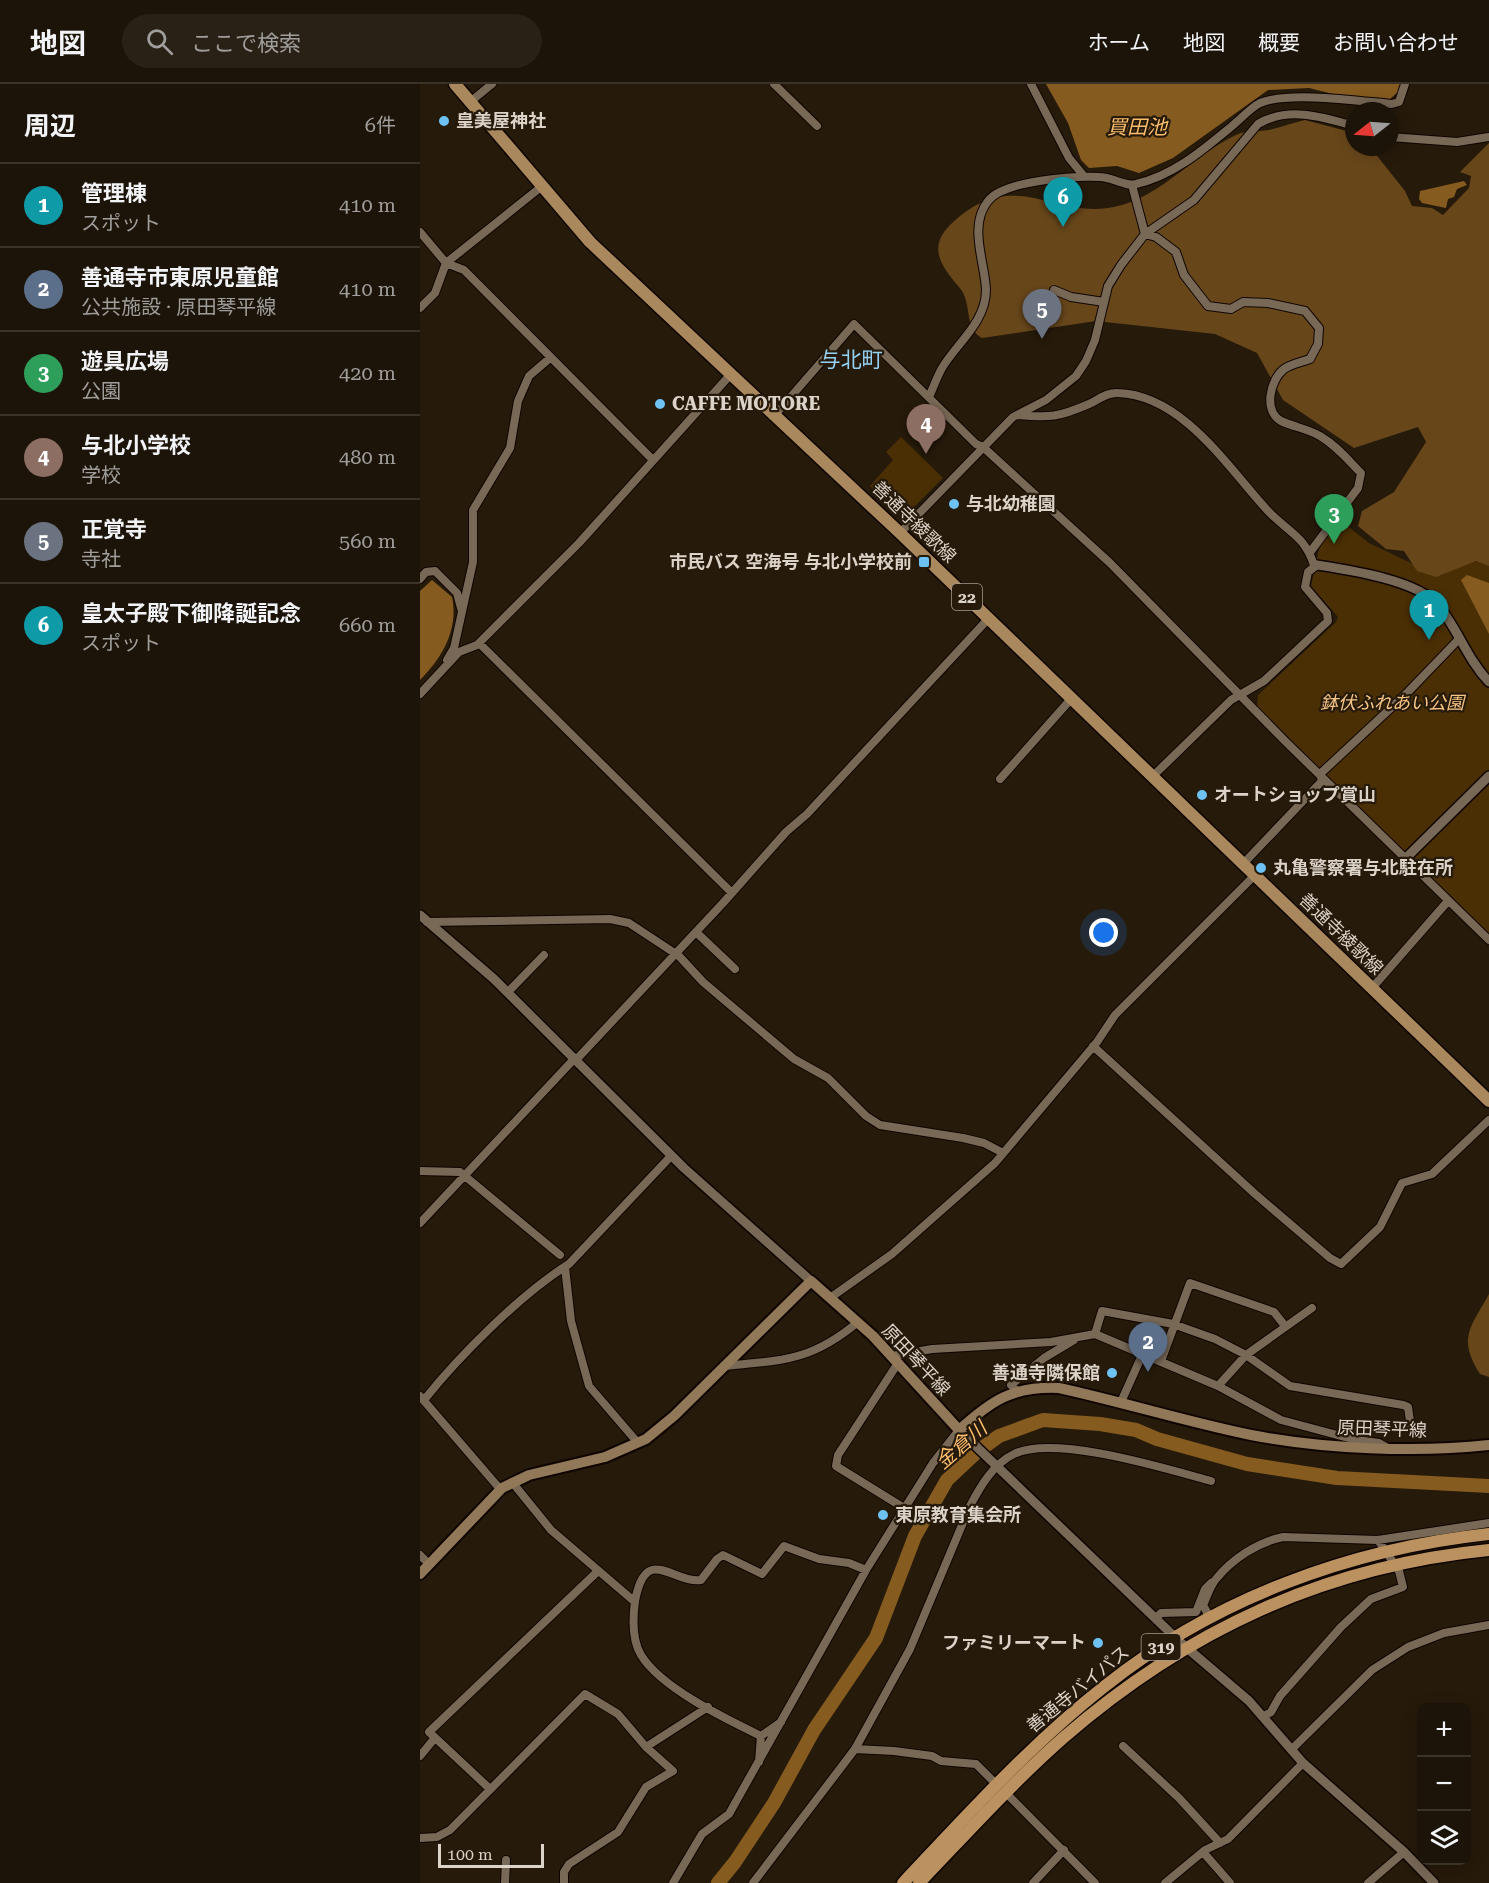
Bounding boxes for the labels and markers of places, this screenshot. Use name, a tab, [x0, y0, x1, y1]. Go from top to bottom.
place label: 皇美屋神社	[456, 110, 546, 131]
marker: 皇美屋神社	[437, 114, 451, 128]
pin: 6	[1044, 178, 1082, 227]
pin: 5	[1022, 290, 1062, 339]
place label: CAFFE MOTORE	[672, 393, 820, 414]
marker: CAFFE MOTORE	[653, 397, 667, 411]
pin: 4	[906, 404, 946, 454]
place label: 与北幼稚園	[966, 493, 1056, 514]
pin: 3	[1314, 494, 1354, 544]
marker: 与北幼稚園	[947, 497, 961, 511]
place label: 市民バス 空海号 与北小学校前	[669, 551, 912, 572]
marker: 市民バス 空海号 与北小学校前	[917, 555, 931, 569]
pin: 1	[1410, 590, 1448, 640]
place label: オートショップ賞山	[1214, 784, 1376, 805]
marker: オートショップ賞山	[1195, 788, 1209, 802]
place label: 丸亀警察署与北駐在所	[1273, 857, 1453, 878]
marker: 丸亀警察署与北駐在所	[1254, 861, 1268, 875]
pin: 2	[1128, 1322, 1168, 1372]
place label: 善通寺隣保館	[992, 1362, 1100, 1383]
marker: 善通寺隣保館	[1105, 1366, 1119, 1380]
place label: 東原教育集会所	[895, 1504, 1021, 1525]
marker: 東原教育集会所	[876, 1508, 890, 1522]
place label: ファミリーマート	[942, 1632, 1086, 1653]
marker: ファミリーマート	[1091, 1636, 1105, 1650]

